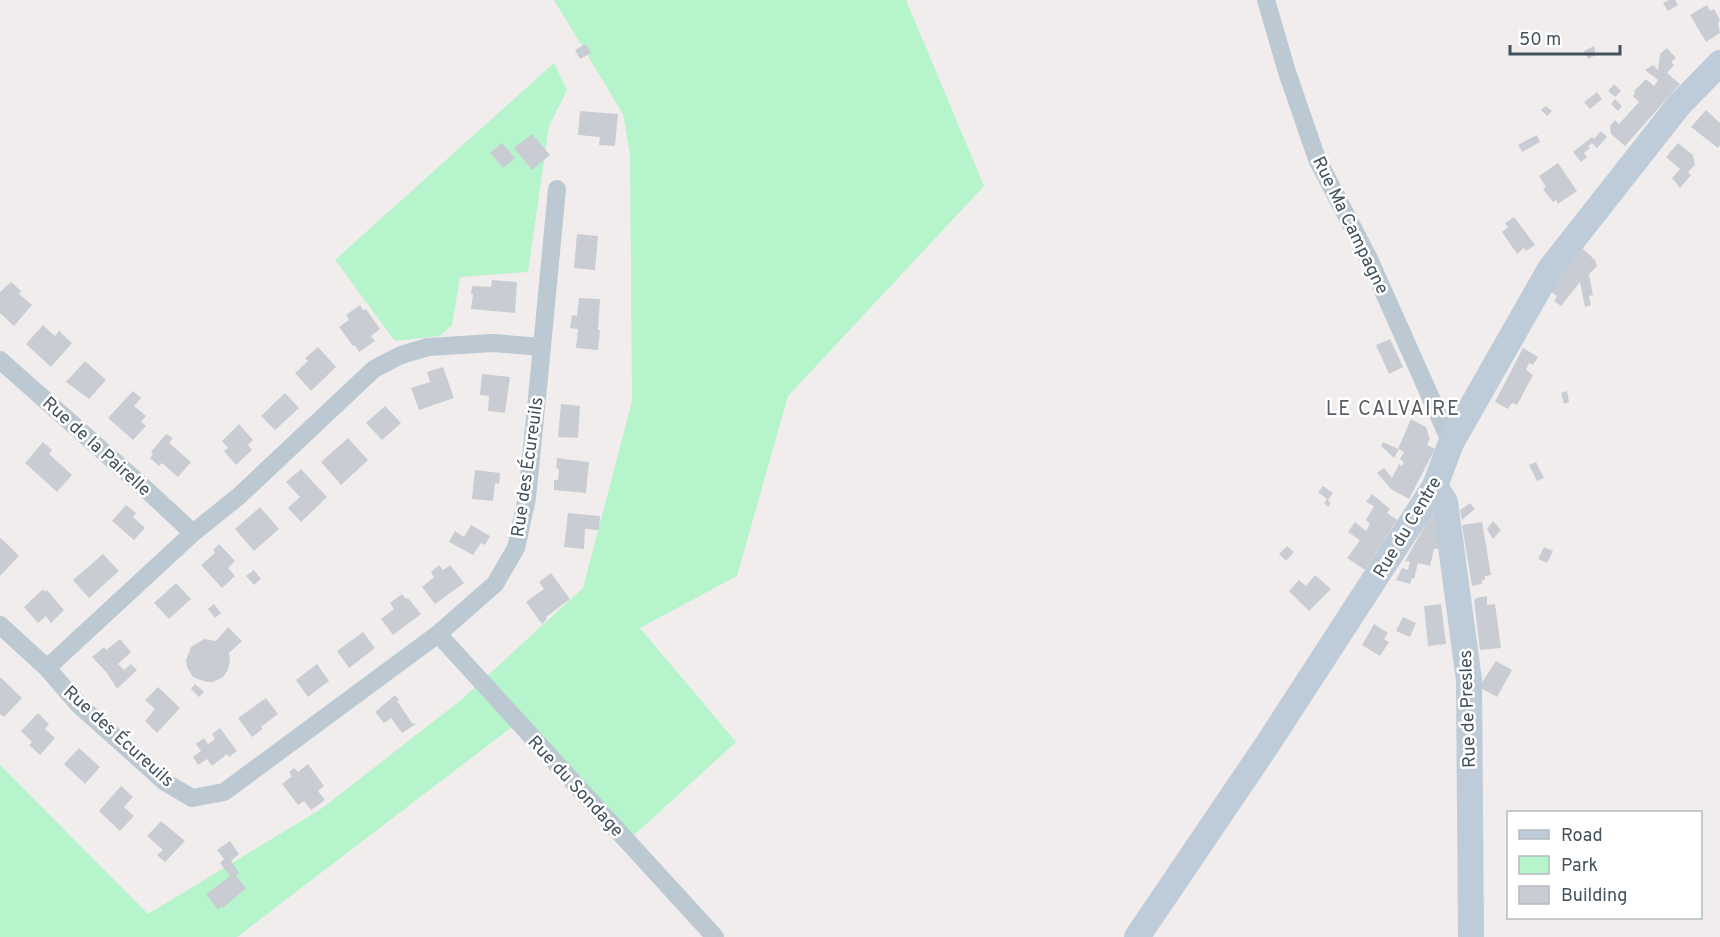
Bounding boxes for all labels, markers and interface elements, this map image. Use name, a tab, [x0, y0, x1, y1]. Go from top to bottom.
scale bar	[1510, 18, 1620, 56]
text: 50 m	[1519, 29, 1561, 52]
street label: Rue Ma Campagne	[1306, 153, 1393, 298]
street label: Rue de la Pairelle	[37, 392, 155, 502]
street label: Rue des Écureuils	[505, 395, 550, 539]
district label: LE CALVAIRE	[1326, 397, 1460, 423]
street label: Rue du Centre	[1369, 473, 1447, 583]
street label: Rue de Presles	[1455, 649, 1482, 768]
street label: Rue des Écureuils	[58, 680, 180, 793]
street label: Rue du Sondage	[522, 731, 628, 843]
legend	[1507, 811, 1702, 919]
text: Road	[1561, 825, 1603, 848]
text: Park	[1561, 855, 1598, 878]
text: Building	[1561, 885, 1627, 908]

